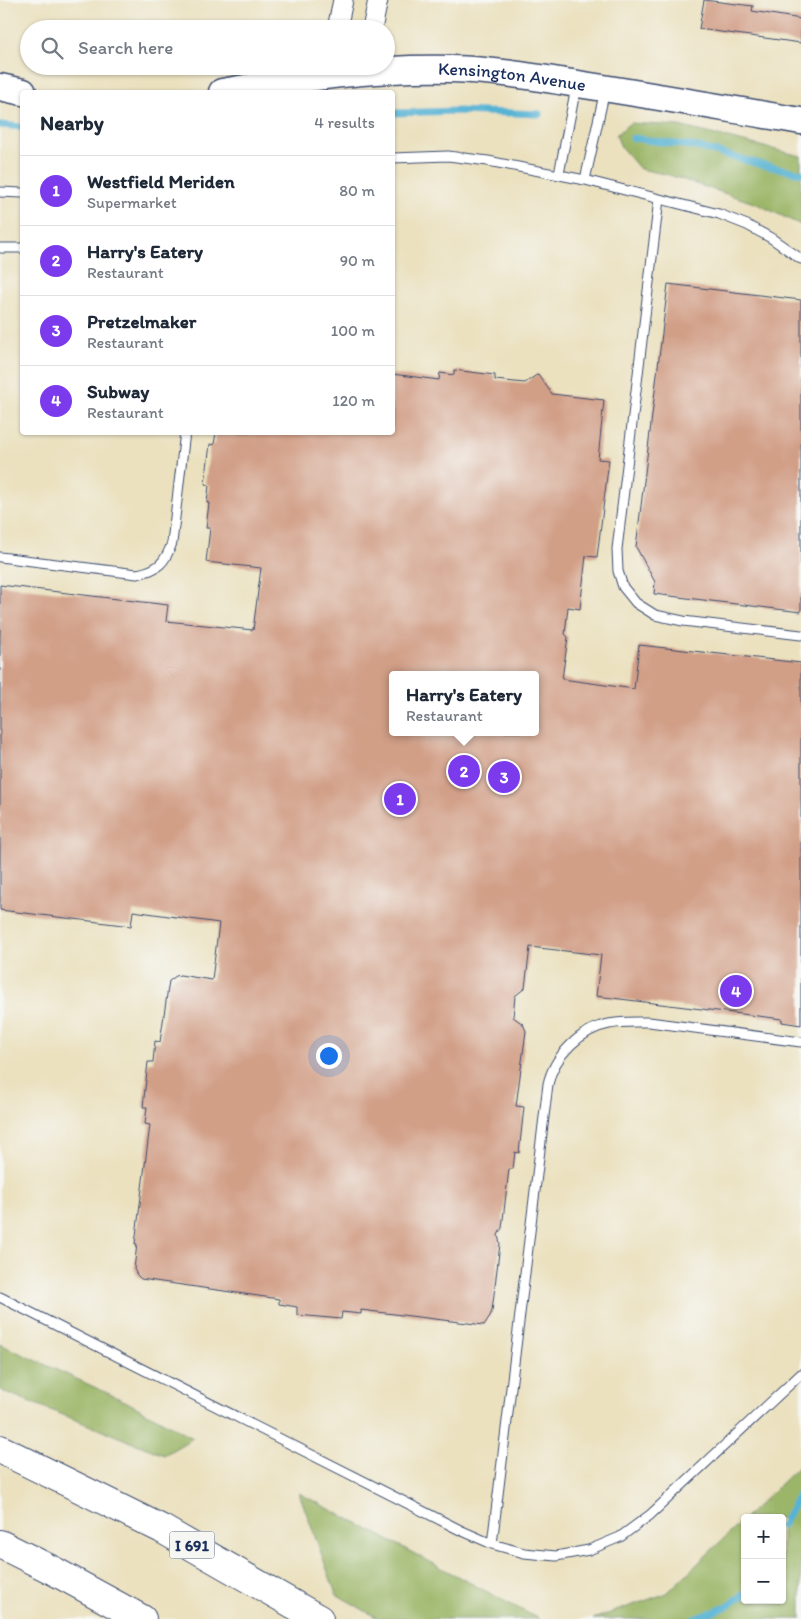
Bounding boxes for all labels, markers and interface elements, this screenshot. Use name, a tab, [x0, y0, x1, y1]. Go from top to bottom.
search box	[20, 20, 395, 75]
icon: search	[38, 34, 66, 62]
text: Search here	[78, 36, 173, 59]
street label: Kensington Avenue	[438, 58, 587, 96]
text: Nearby	[40, 110, 104, 135]
text: 4 results	[314, 113, 375, 132]
text: Westfield Meriden	[87, 170, 235, 193]
text: 1	[52, 181, 60, 200]
text: 80 m	[339, 181, 375, 200]
text: Supermarket	[87, 193, 177, 212]
text: Harry's Eatery	[87, 240, 203, 263]
text: 2	[52, 251, 60, 270]
text: 90 m	[340, 251, 375, 270]
text: Restaurant	[87, 263, 164, 282]
text: Pretzelmaker	[87, 310, 196, 333]
text: 3	[52, 321, 60, 340]
text: 100 m	[331, 321, 375, 340]
text: Restaurant	[87, 333, 164, 352]
text: Subway	[87, 380, 149, 403]
text: 4	[51, 391, 61, 410]
text: 120 m	[332, 391, 375, 410]
text: Restaurant	[87, 403, 164, 422]
popup	[389, 671, 539, 736]
text: Harry's Eatery	[406, 683, 522, 706]
text: Restaurant	[406, 706, 483, 725]
pin: 2	[448, 752, 480, 790]
pin: 3	[488, 758, 520, 796]
pin: 1	[384, 780, 416, 818]
pin: 4	[720, 972, 752, 1010]
your location	[316, 1043, 342, 1069]
map controls	[741, 1514, 786, 1604]
button: +	[741, 1514, 786, 1559]
road number: I 691	[170, 1532, 214, 1558]
button: −	[741, 1559, 786, 1604]

